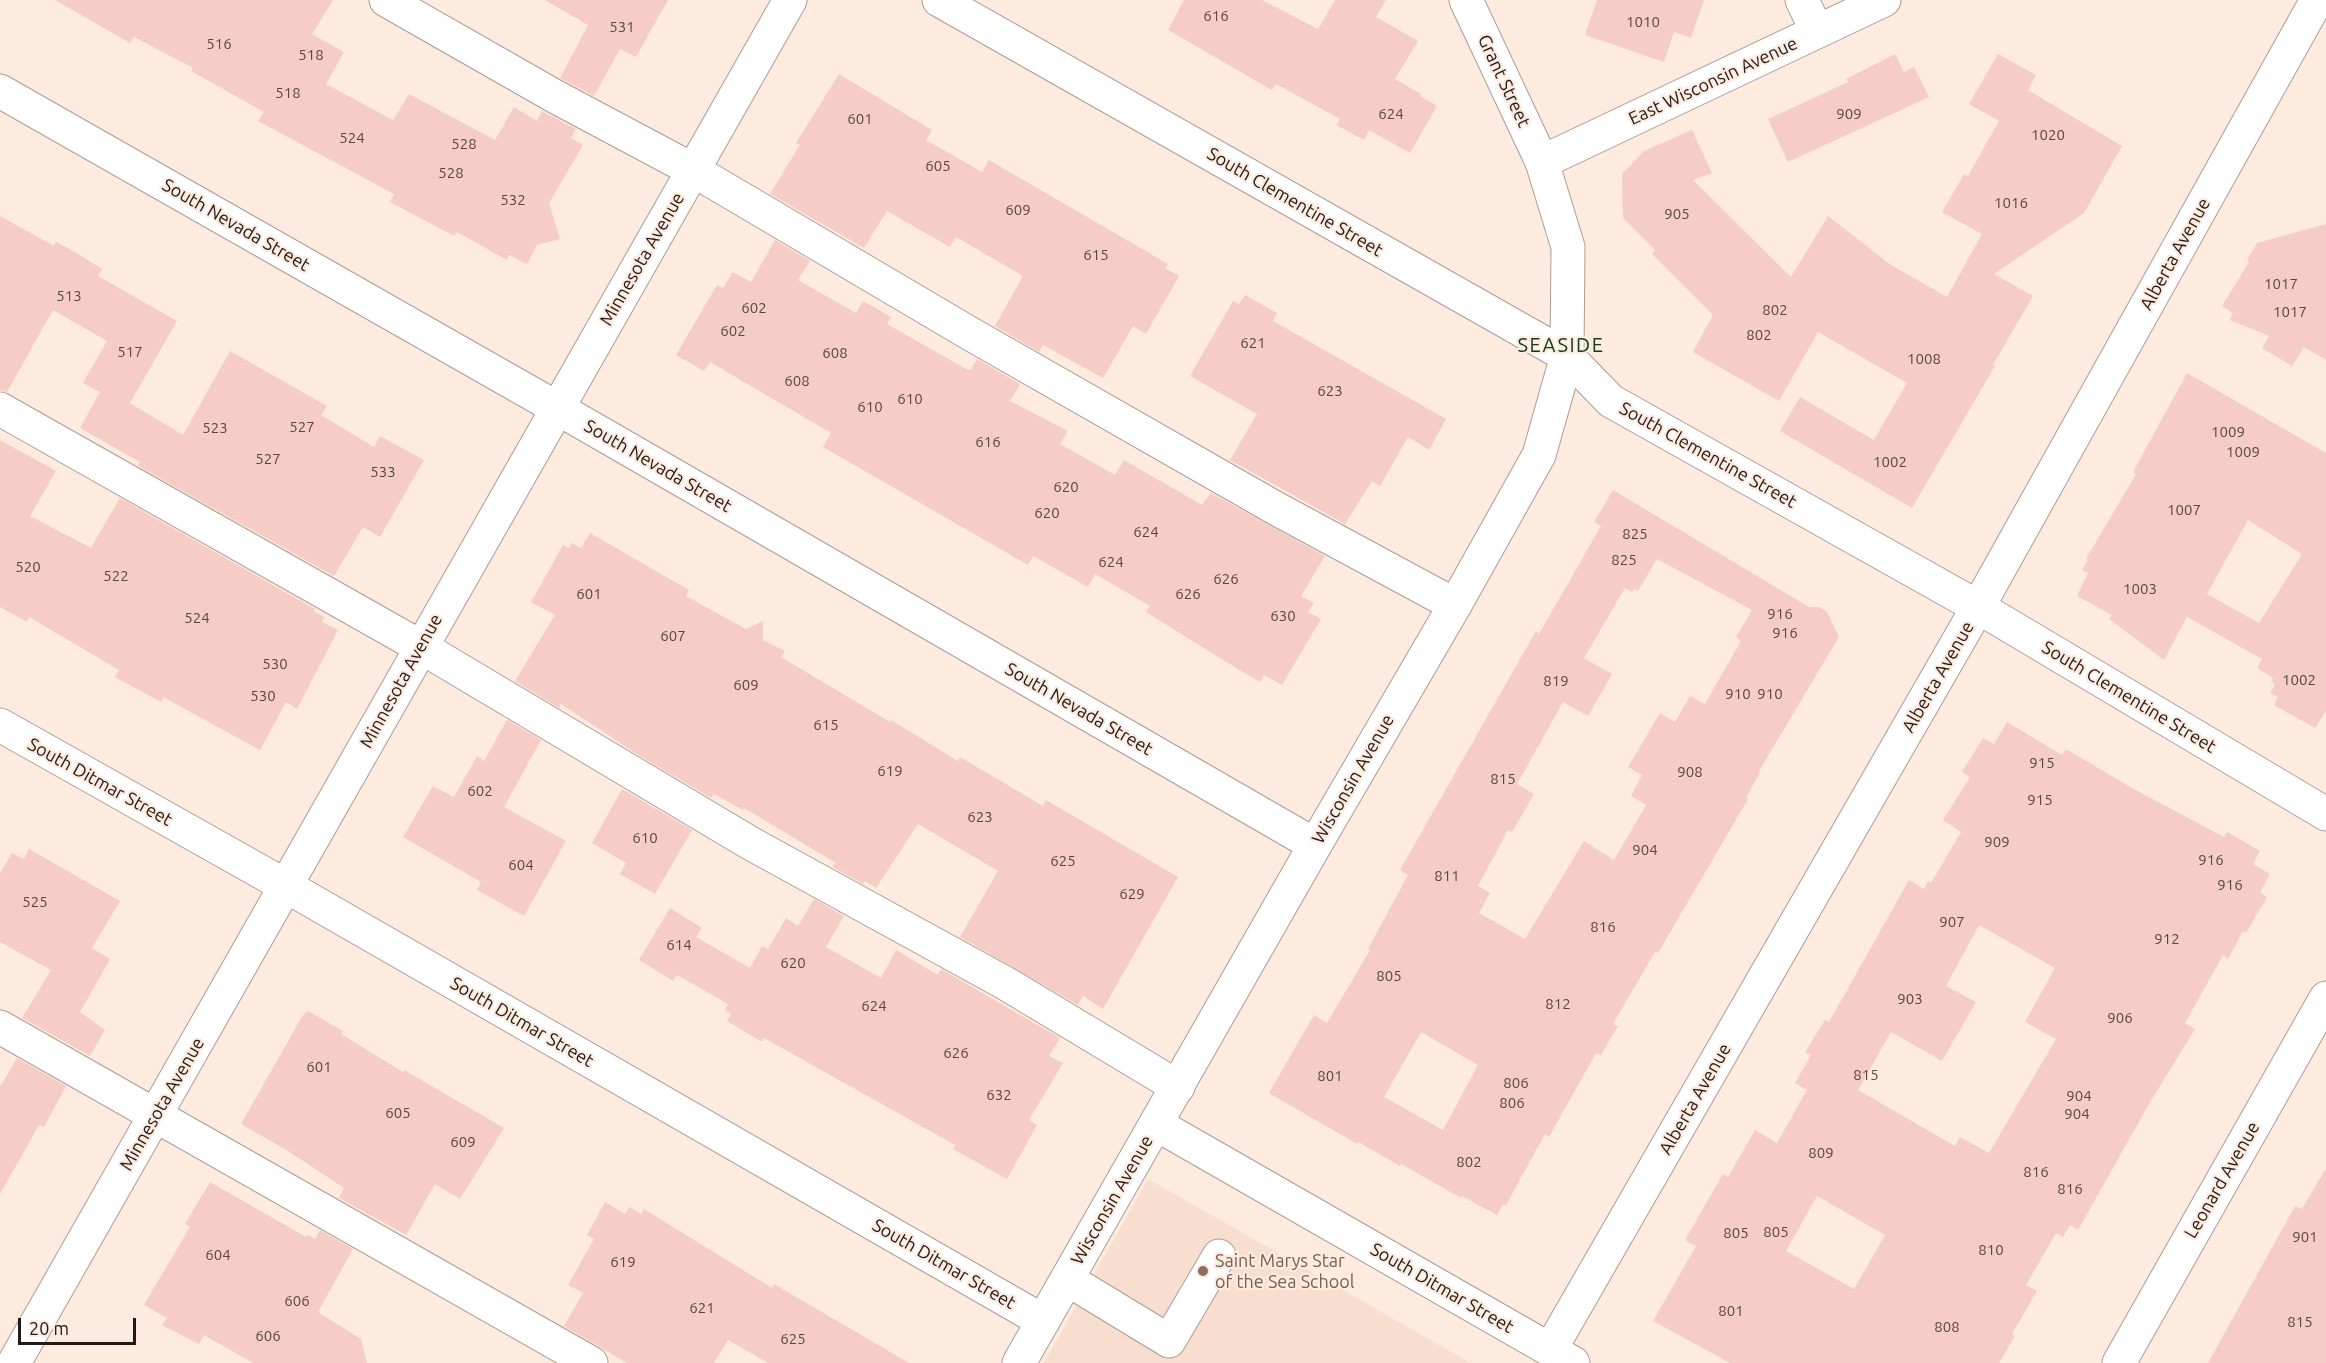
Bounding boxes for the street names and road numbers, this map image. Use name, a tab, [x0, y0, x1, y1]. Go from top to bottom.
street label: Grant Street	[1473, 31, 1535, 131]
street label: East Wisconsin Avenue	[1625, 32, 1801, 130]
street label: South Clementine Street	[1203, 143, 1387, 261]
street label: South Nevada Street	[158, 174, 314, 276]
street label: Minnesota Avenue	[595, 189, 689, 329]
street label: Alberta Avenue	[2135, 194, 2215, 314]
street label: South Clementine Street	[1616, 397, 1800, 513]
street label: South Nevada Street	[580, 415, 736, 517]
street label: Minnesota Avenue	[355, 610, 447, 752]
street label: Alberta Avenue	[1897, 618, 1979, 736]
street label: South Clementine Street	[2038, 636, 2220, 758]
street label: South Nevada Street	[1001, 658, 1157, 760]
street label: Wisconsin Avenue	[1307, 711, 1399, 847]
street label: South Ditmar Street	[24, 733, 176, 831]
street label: South Ditmar Street	[447, 972, 597, 1072]
street label: Minnesota Avenue	[115, 1034, 209, 1174]
street label: Alberta Avenue	[1654, 1040, 1736, 1158]
street label: Leonard Avenue	[2180, 1118, 2264, 1242]
street label: Wisconsin Avenue	[1066, 1132, 1158, 1268]
street label: South Ditmar Street	[869, 1214, 1019, 1314]
street label: South Ditmar Street	[1367, 1238, 1517, 1338]

